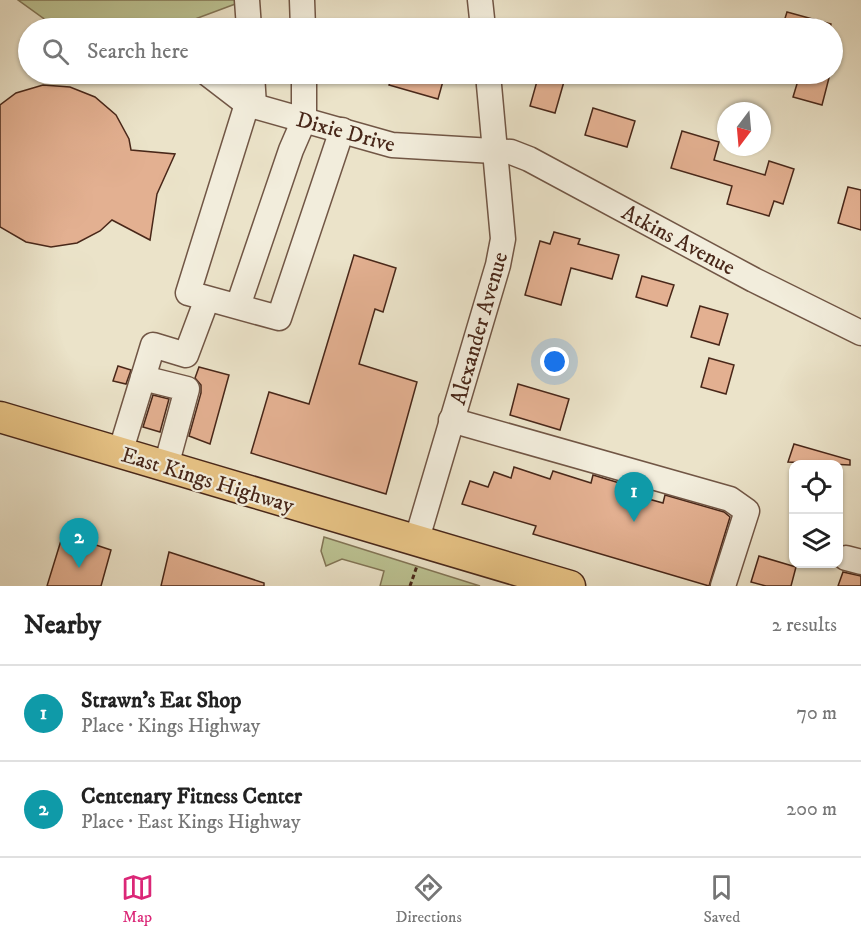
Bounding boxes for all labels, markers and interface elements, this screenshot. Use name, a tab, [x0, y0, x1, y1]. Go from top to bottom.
search box	[18, 18, 843, 84]
icon: search	[39, 35, 72, 68]
text: Search here	[87, 38, 189, 65]
north arrow	[717, 102, 771, 156]
street label: Dixie Drive	[293, 106, 398, 159]
street label: Atkins Avenue	[617, 199, 740, 281]
street label: Alexander Avenue	[445, 249, 514, 408]
your location	[540, 347, 569, 376]
street label: East Kings Highway	[118, 441, 298, 520]
map controls	[789, 460, 843, 568]
button: locate	[789, 460, 843, 514]
pin: 1	[614, 472, 654, 522]
button: layers	[789, 514, 843, 568]
pin: 2	[60, 518, 98, 568]
text: Nearby	[24, 609, 101, 642]
text: 2 results	[772, 613, 837, 638]
text: Strawn's Eat Shop	[81, 687, 241, 714]
text: 1	[40, 701, 47, 726]
text: 70 m	[796, 701, 837, 726]
text: Place · Kings Highway	[81, 714, 260, 739]
text: Centenary Fitness Center	[81, 783, 302, 810]
text: 2	[39, 797, 48, 822]
text: 200 m	[786, 797, 837, 822]
text: Place · East Kings Highway	[81, 810, 300, 835]
tab: Map	[121, 871, 154, 927]
tab: Directions	[395, 871, 462, 927]
tab: Saved	[703, 871, 740, 927]

